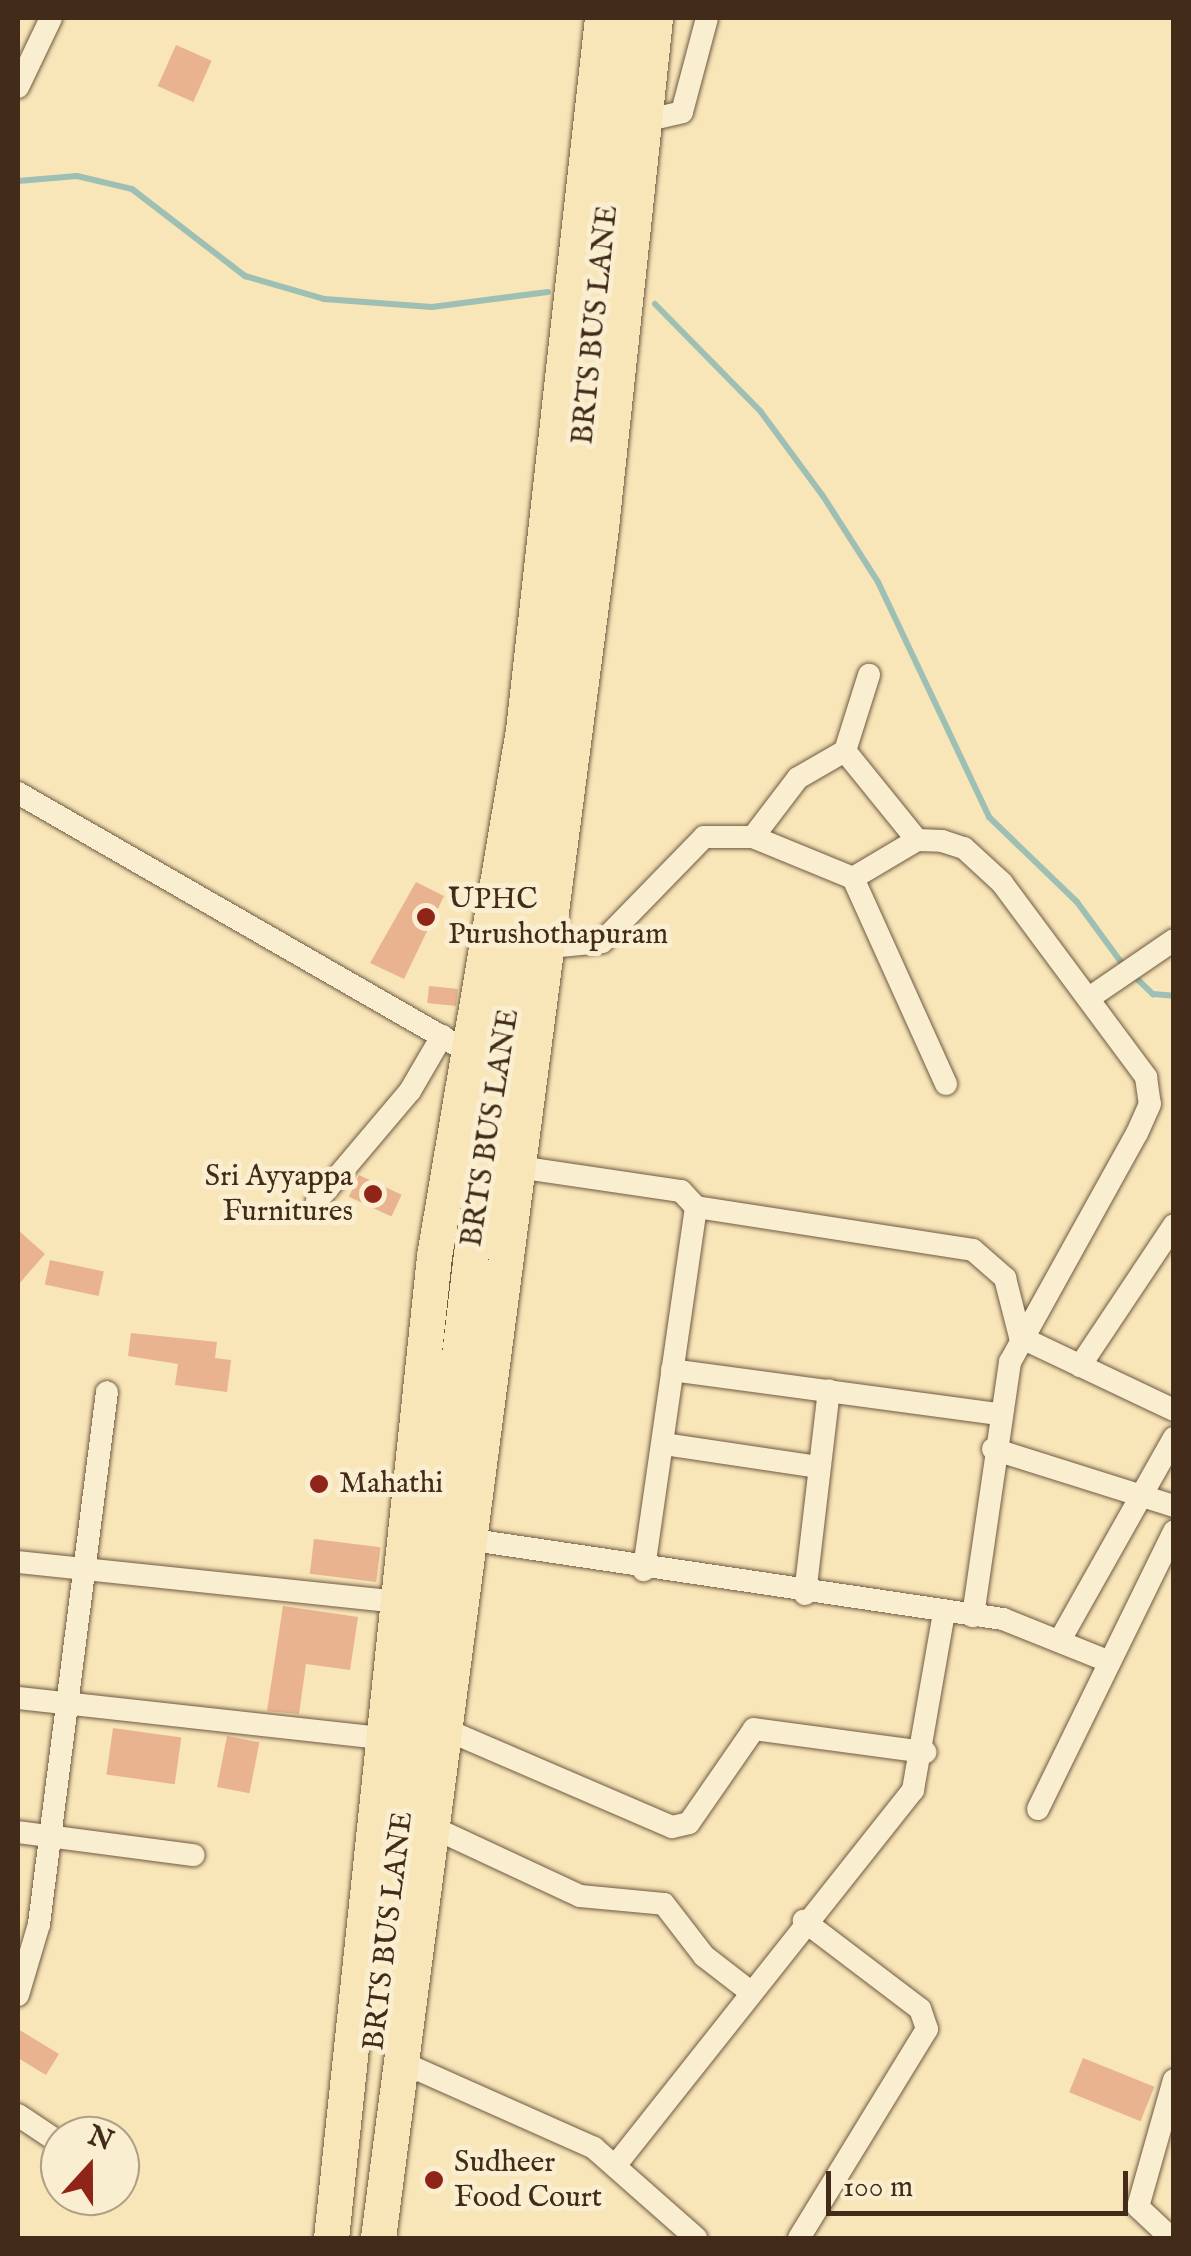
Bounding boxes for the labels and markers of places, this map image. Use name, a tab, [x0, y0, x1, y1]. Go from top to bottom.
place label: UPHC Purushothapuram	[448, 882, 668, 952]
marker: UPHC Purushothapuram	[413, 904, 439, 930]
place label: Sri Ayyappa Furnitures	[205, 1159, 353, 1230]
marker: Sri Ayyappa Furnitures	[362, 1183, 384, 1205]
place label: Mahathi	[339, 1466, 443, 1502]
marker: Mahathi	[308, 1473, 330, 1495]
place label: Sudheer Food Court	[454, 2145, 602, 2216]
marker: Sudheer Food Court	[423, 2169, 445, 2191]

